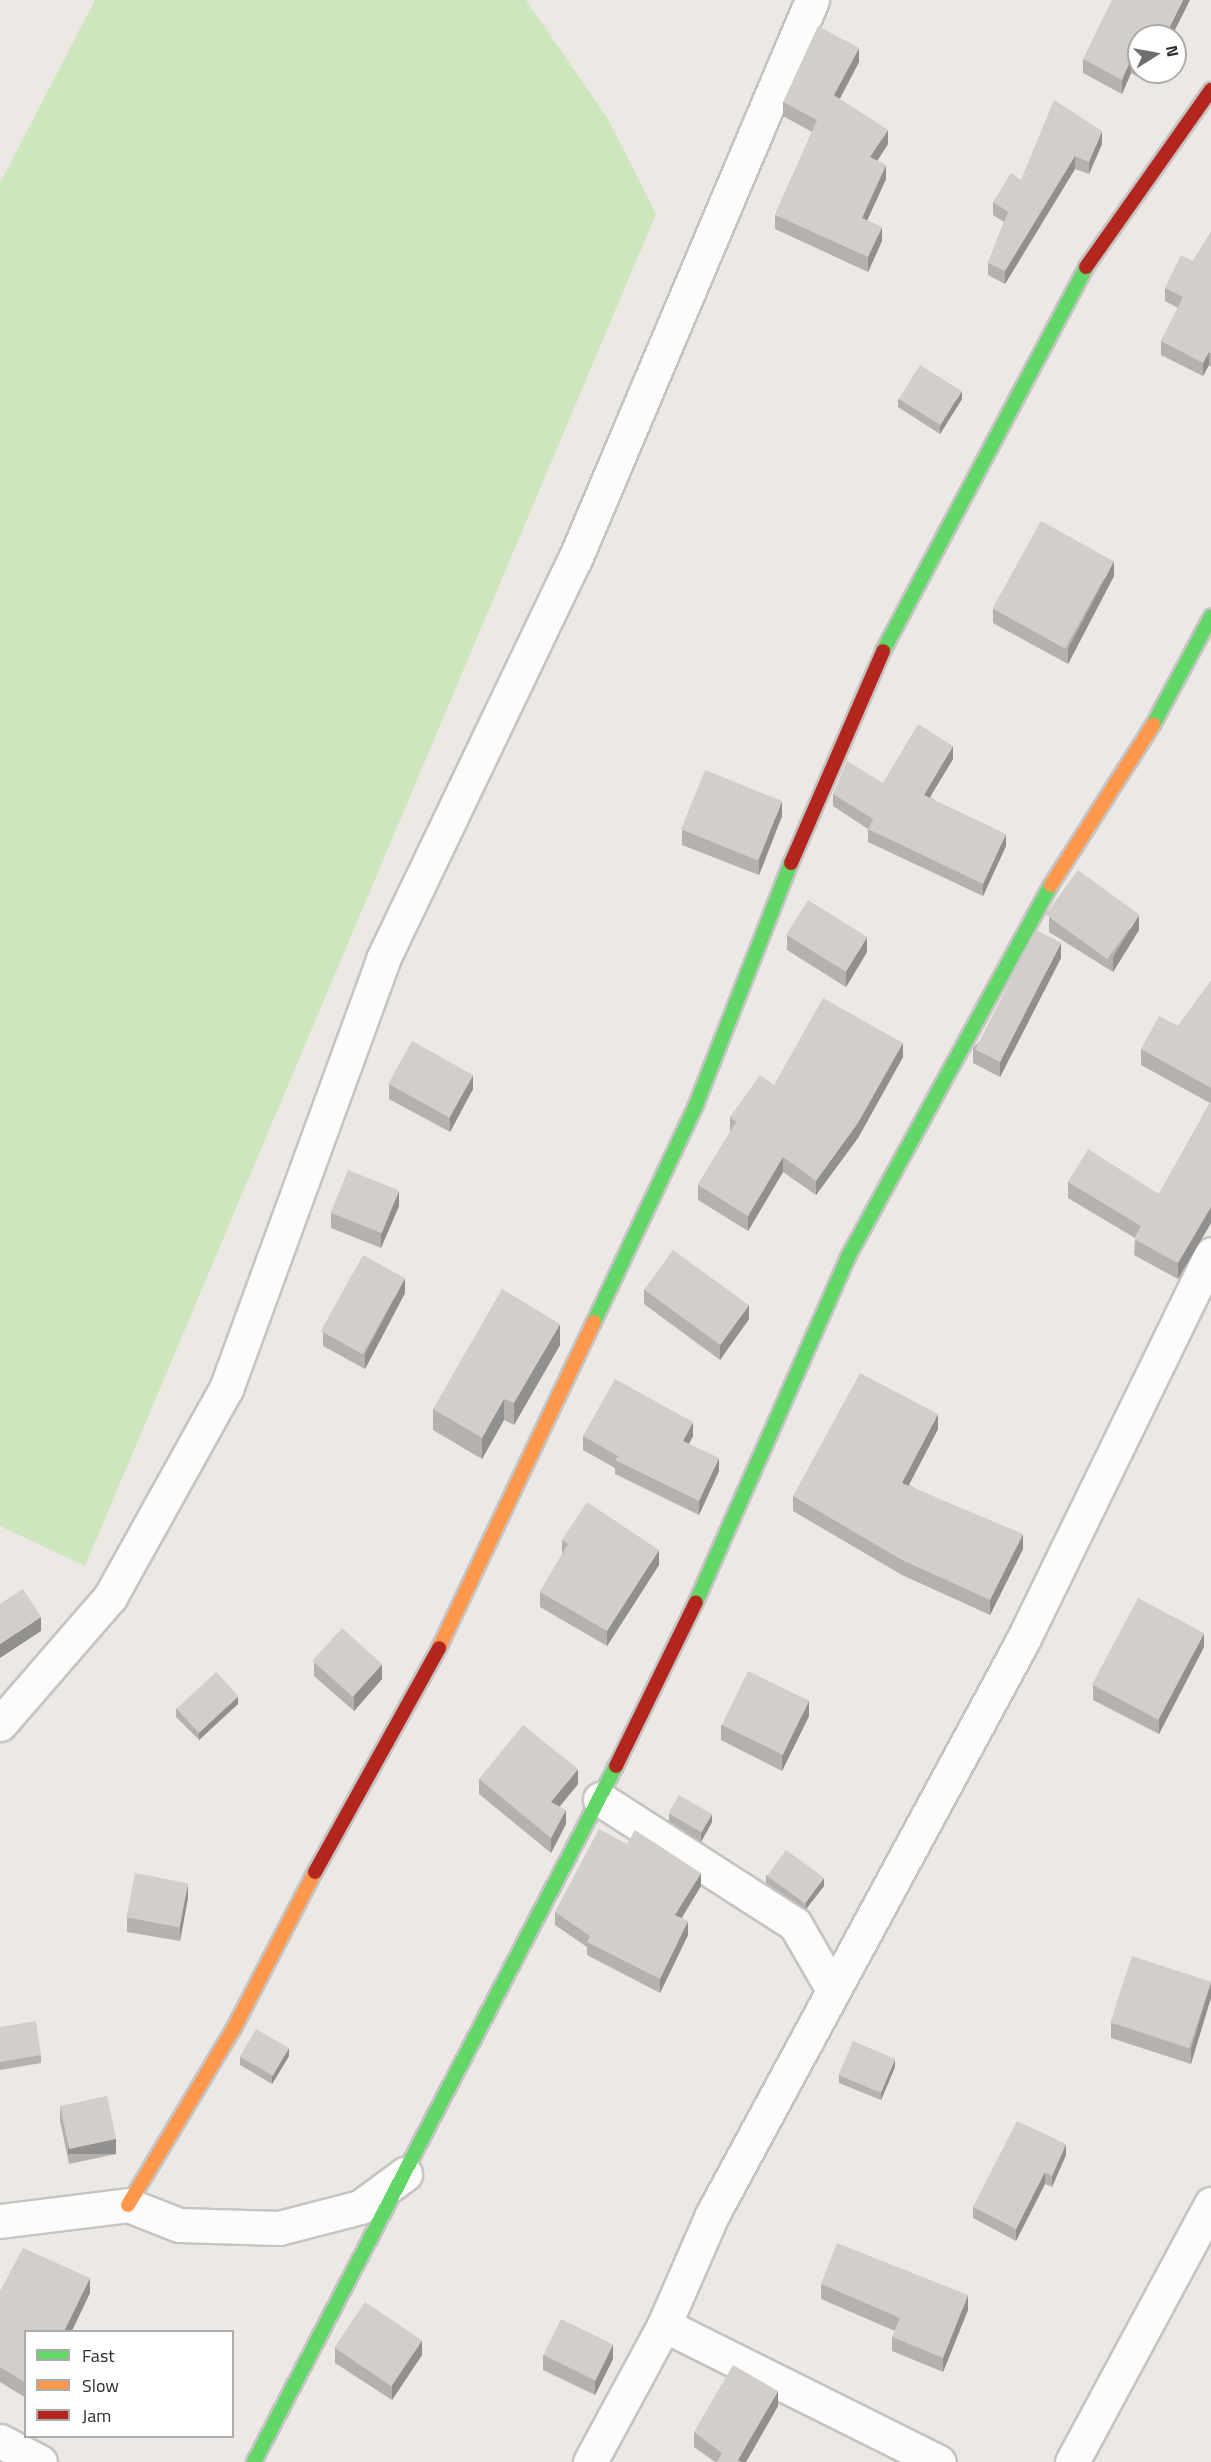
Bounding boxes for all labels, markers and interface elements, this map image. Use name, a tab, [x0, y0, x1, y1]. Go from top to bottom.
north arrow	[1127, 24, 1187, 84]
text: N	[1160, 43, 1186, 59]
legend	[24, 2330, 234, 2438]
text: Fast	[82, 2342, 115, 2369]
text: Slow	[82, 2372, 119, 2399]
text: Jam	[82, 2402, 111, 2429]

